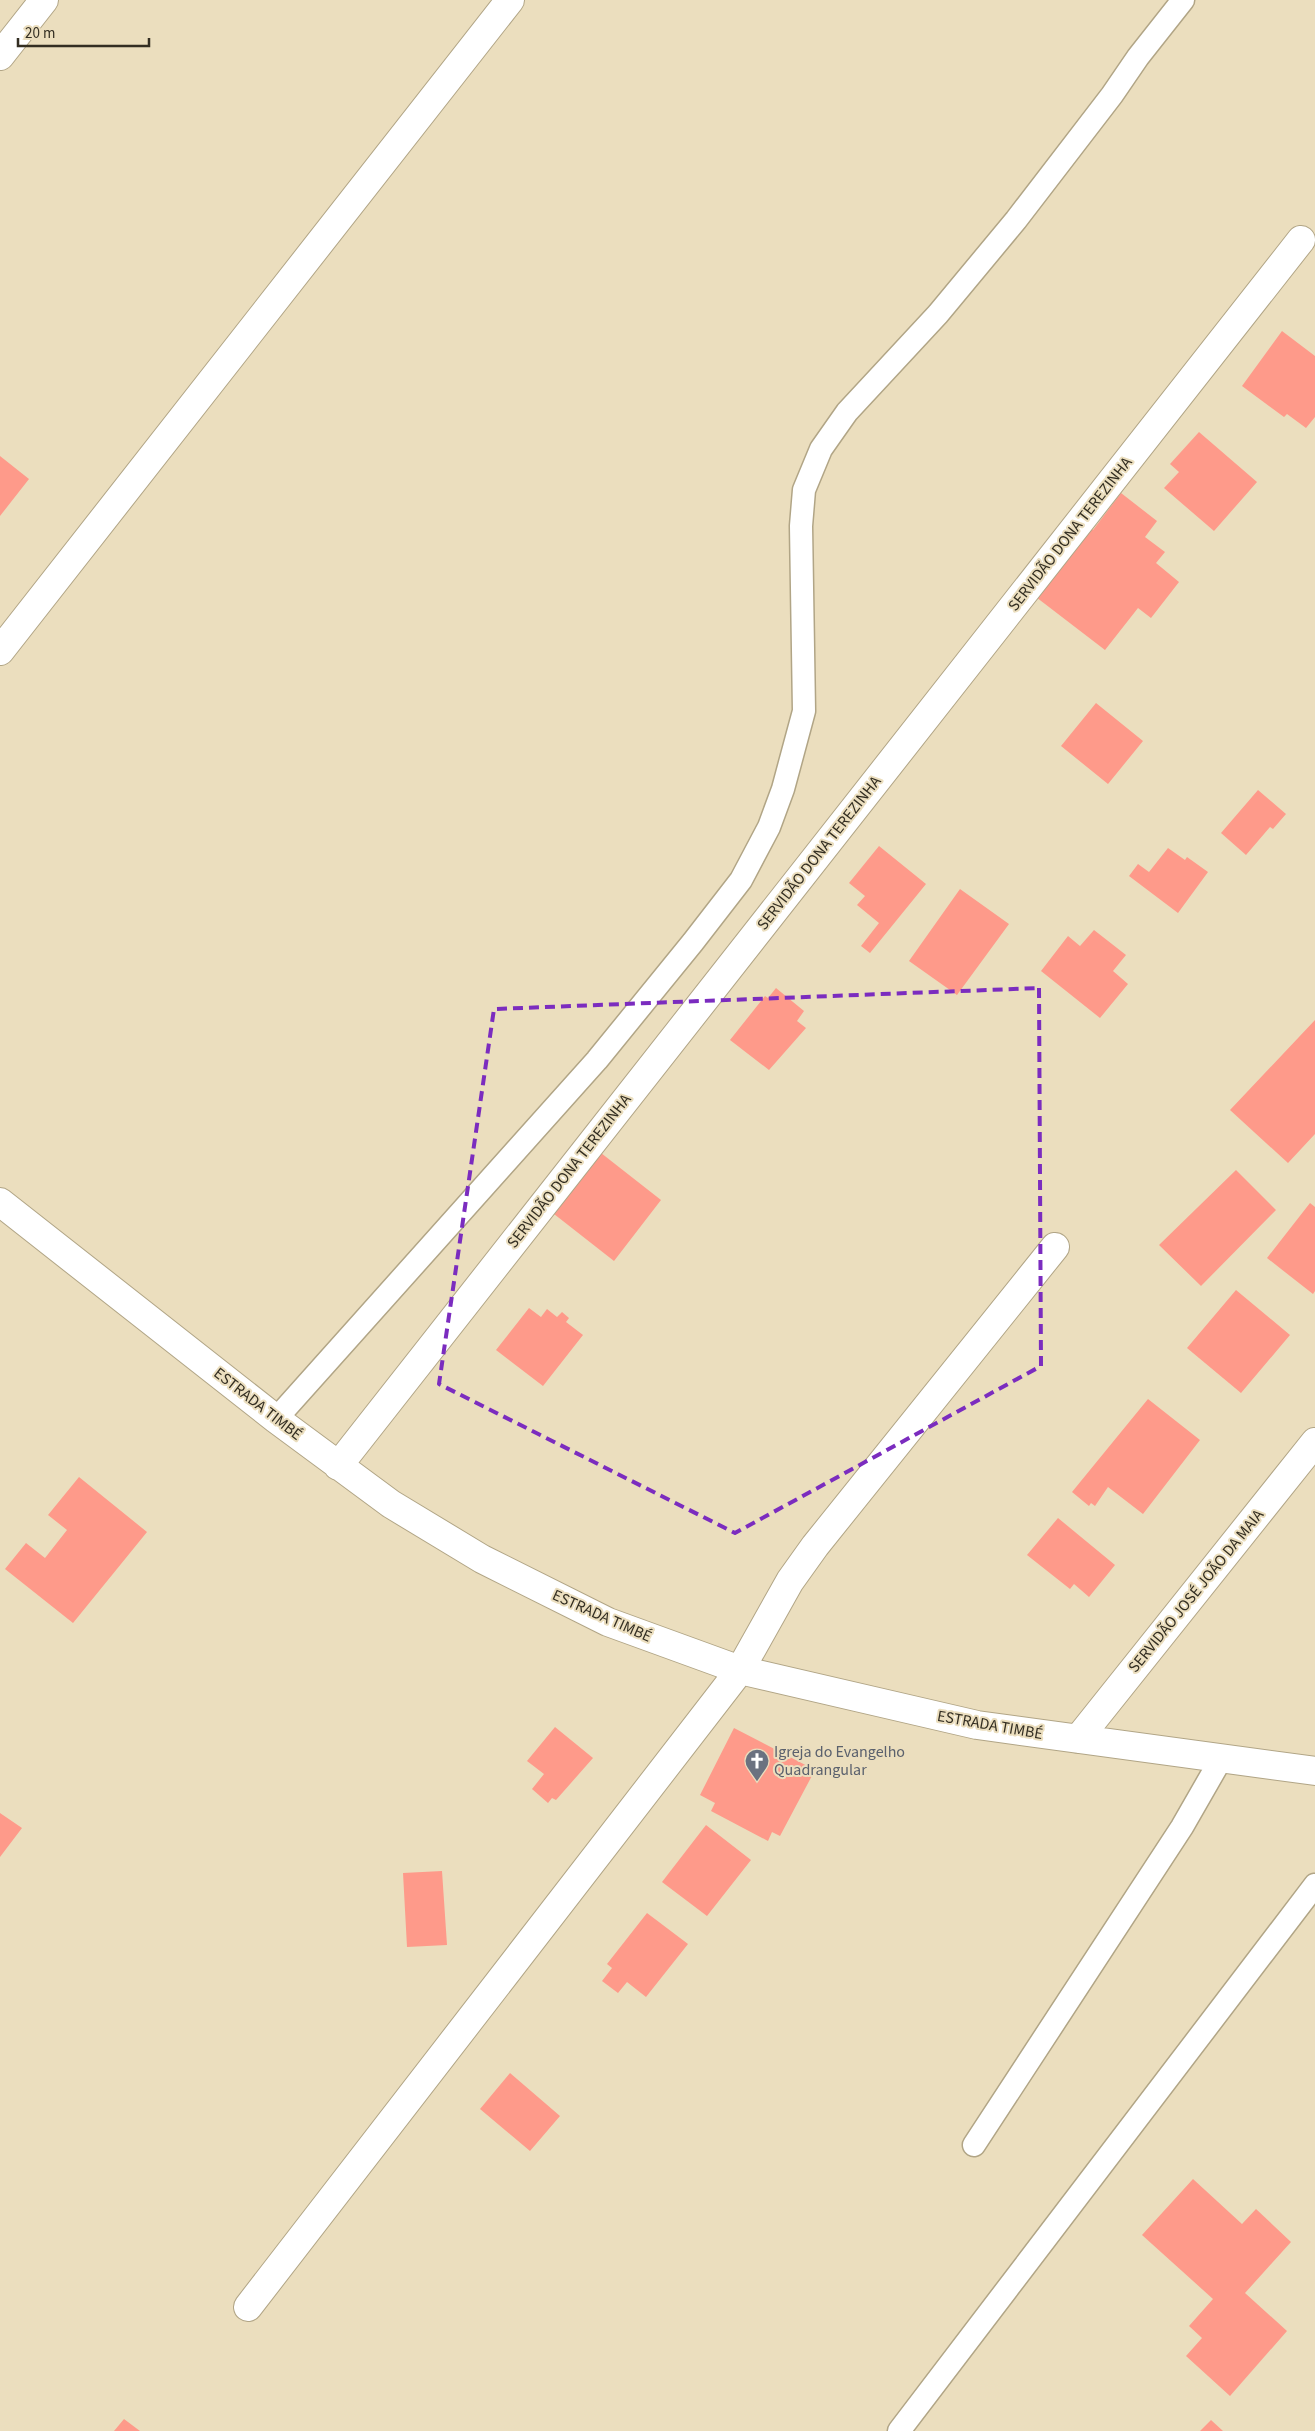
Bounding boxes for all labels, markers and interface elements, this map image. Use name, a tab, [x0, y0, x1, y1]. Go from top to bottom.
scale bar	[18, 15, 149, 47]
text: 20 m	[25, 23, 55, 44]
street label: SERVIDÃO DONA TEREZINHA	[1003, 452, 1137, 616]
street label: SERVIDÃO DONA TEREZINHA	[752, 771, 886, 935]
street label: SERVIDÃO DONA TEREZINHA	[502, 1089, 636, 1253]
street label: ESTRADA TIMBÉ	[209, 1362, 307, 1446]
street label: SERVIDÃO JOSÉ JOÃO DA MAIA	[1123, 1504, 1269, 1677]
street label: ESTRADA TIMBÉ	[549, 1584, 655, 1648]
street label: ESTRADA TIMBÉ	[936, 1705, 1044, 1745]
place label: Igreja do Evangelho Quadrangular	[774, 1741, 905, 1781]
church icon: Igreja do Evangelho Quadrangular	[744, 1748, 770, 1782]

